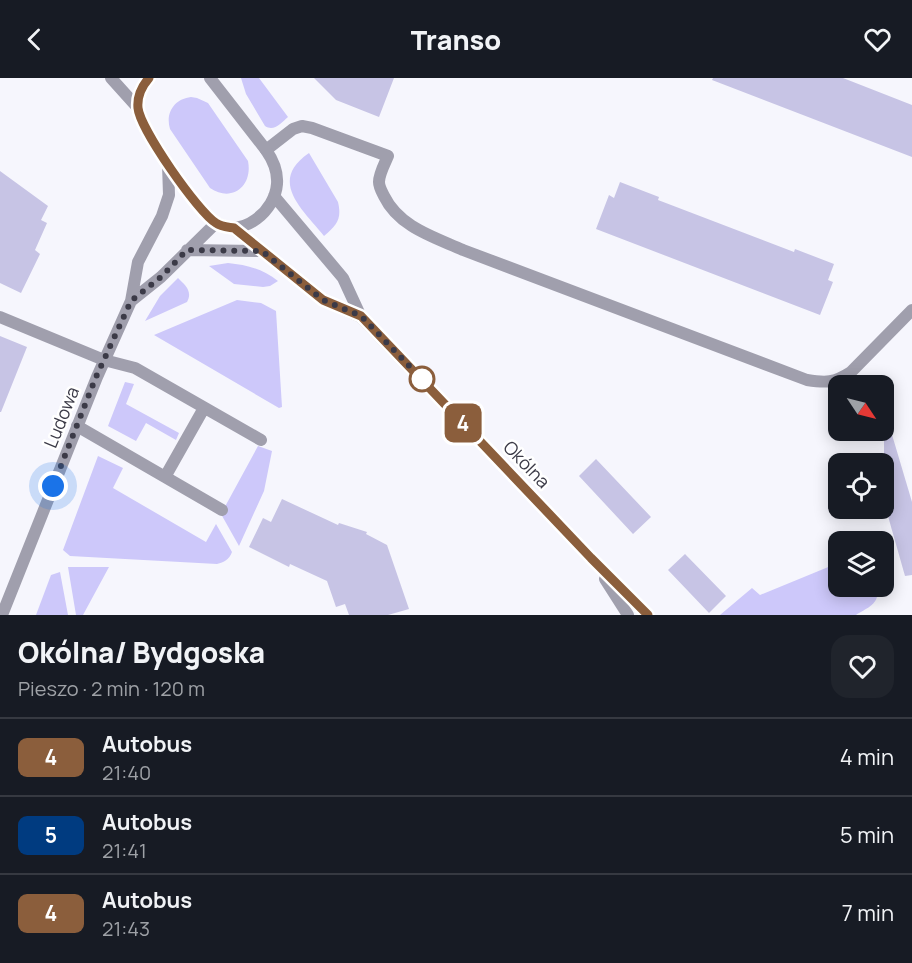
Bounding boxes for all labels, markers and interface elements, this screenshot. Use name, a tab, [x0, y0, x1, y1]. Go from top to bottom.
text: Transo	[411, 21, 501, 58]
icon: back	[18, 23, 51, 56]
icon: heart	[861, 23, 894, 56]
unlabelled marker	[409, 366, 435, 392]
north arrow	[828, 375, 894, 441]
map controls	[828, 375, 894, 597]
street label: Ludowa	[38, 383, 84, 451]
line badge: 4	[444, 404, 482, 442]
text: 4	[457, 409, 469, 437]
street label: Okólna	[498, 435, 556, 493]
button: locate	[828, 453, 894, 519]
your location	[38, 471, 68, 501]
button: layers	[828, 531, 894, 597]
text: Okólna/ Bydgoska	[18, 633, 265, 671]
button: heart	[831, 635, 894, 698]
text: Pieszo · 2 min · 120 m	[18, 675, 205, 702]
text: Autobus	[102, 729, 192, 759]
text: 4 min	[840, 742, 894, 772]
text: 4	[45, 743, 57, 771]
text: 21:40	[102, 759, 151, 786]
text: Autobus	[102, 807, 192, 837]
text: 5 min	[840, 820, 894, 850]
text: 5	[45, 821, 57, 849]
text: 21:41	[102, 837, 147, 864]
text: Autobus	[102, 885, 192, 915]
text: 7 min	[842, 898, 894, 928]
text: 4	[45, 899, 57, 927]
text: 21:43	[102, 915, 150, 942]

